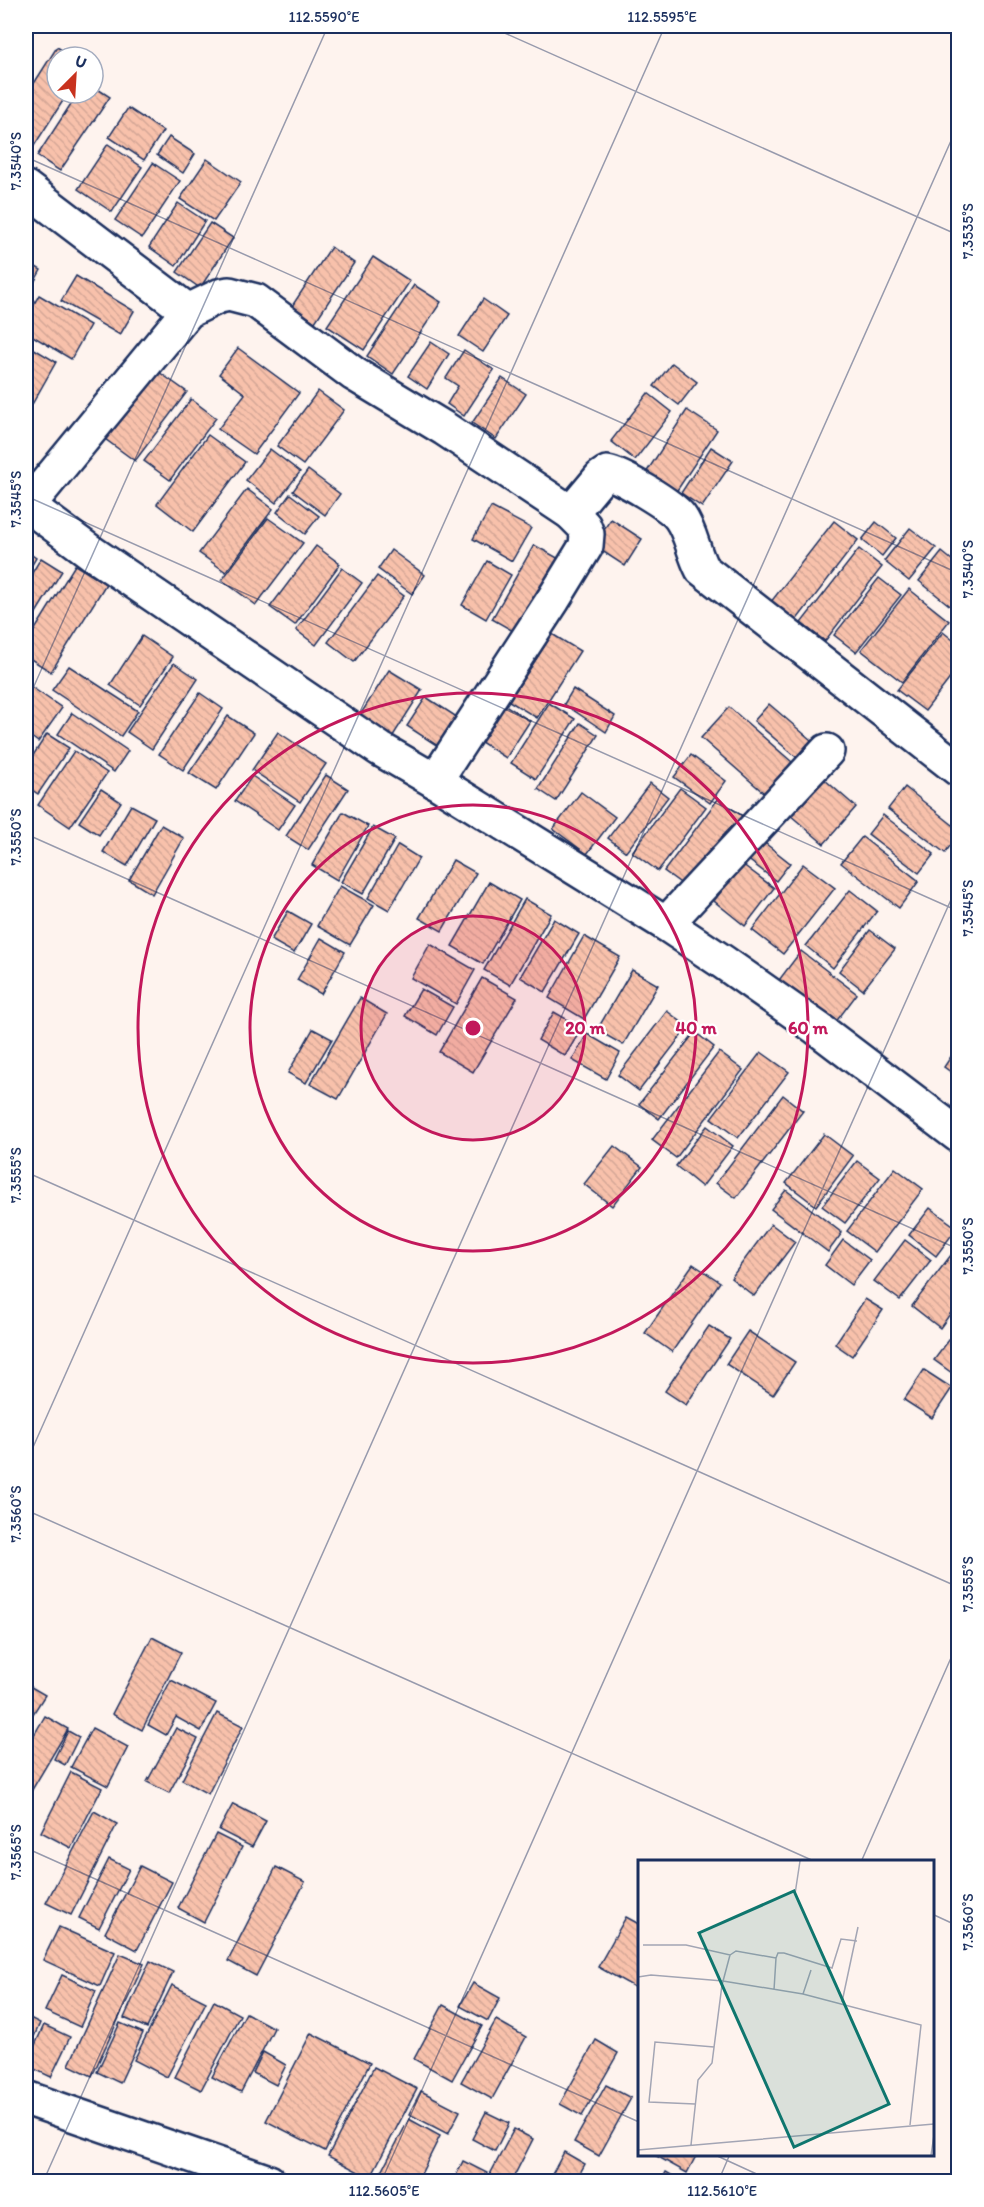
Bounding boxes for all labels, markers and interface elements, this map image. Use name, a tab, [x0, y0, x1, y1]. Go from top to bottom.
text: 112.5590°E	[288, 8, 360, 26]
text: 112.5595°E	[627, 8, 697, 26]
north arrow	[45, 45, 105, 105]
text: U	[72, 51, 90, 73]
text: 7.3540°S	[7, 132, 25, 190]
text: 7.3535°S	[959, 203, 977, 259]
text: 7.3545°S	[7, 471, 25, 527]
text: 7.3540°S	[959, 540, 977, 598]
text: 7.3550°S	[7, 808, 25, 866]
text: 7.3545°S	[959, 880, 977, 936]
text: 20 m	[565, 1017, 606, 1039]
text: 40 m	[675, 1017, 717, 1039]
text: 60 m	[788, 1017, 829, 1039]
centre of rings	[463, 1018, 483, 1038]
text: 7.3555°S	[7, 1147, 25, 1203]
text: 7.3550°S	[959, 1217, 977, 1275]
text: 7.3560°S	[7, 1485, 25, 1543]
text: 7.3555°S	[959, 1556, 977, 1612]
text: 7.3565°S	[7, 1824, 25, 1880]
inset map	[638, 1860, 933, 2156]
text: 7.3560°S	[959, 1893, 977, 1951]
text: 112.5605°E	[348, 2182, 420, 2200]
text: 112.5610°E	[687, 2182, 757, 2200]

